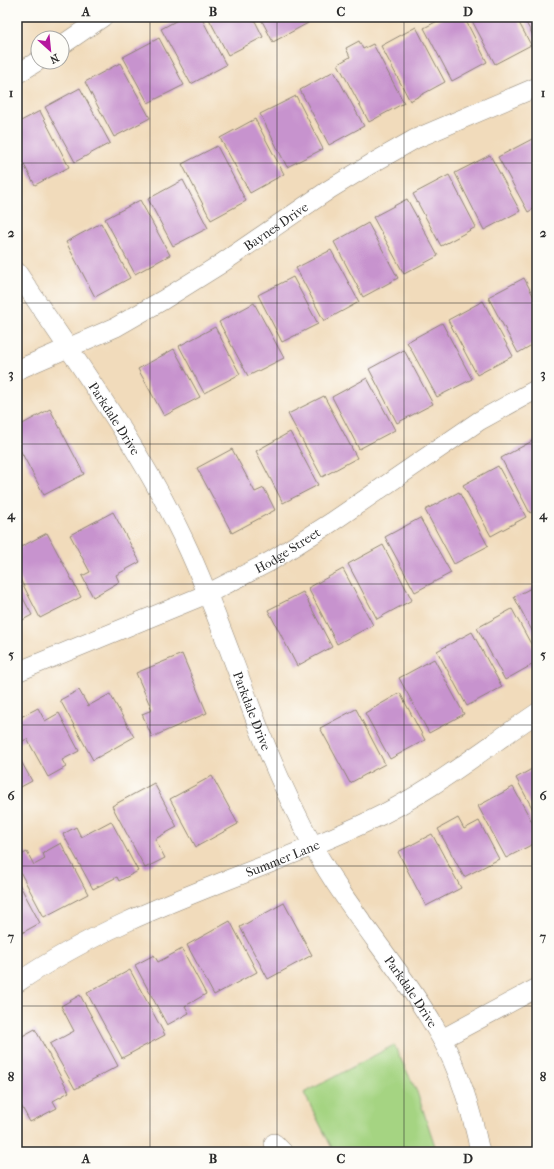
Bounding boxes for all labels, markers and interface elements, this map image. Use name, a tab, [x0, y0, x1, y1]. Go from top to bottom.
text: A	[81, 4, 91, 19]
text: B	[209, 4, 218, 19]
text: C	[337, 4, 346, 19]
text: D	[463, 4, 473, 19]
north arrow	[30, 30, 70, 70]
text: N	[47, 51, 61, 66]
text: 1	[9, 85, 14, 100]
text: 1	[541, 85, 546, 100]
street label: Baynes Drive	[241, 199, 311, 253]
text: 2	[8, 225, 15, 240]
text: 2	[540, 225, 547, 240]
text: 3	[8, 366, 14, 382]
text: 3	[540, 366, 546, 382]
street label: Parkdale Drive	[86, 379, 144, 458]
text: 4	[6, 507, 16, 523]
text: 4	[538, 507, 548, 523]
street label: Hodge Street	[252, 524, 323, 576]
text: 5	[8, 647, 14, 662]
text: 5	[540, 647, 546, 662]
street label: Parkdale Drive	[230, 669, 275, 753]
text: 6	[7, 788, 15, 803]
text: 6	[539, 788, 547, 803]
street label: Summer Lane	[243, 836, 322, 880]
text: 7	[7, 929, 15, 944]
text: 7	[539, 929, 547, 944]
street label: Parkdale Drive	[382, 953, 441, 1030]
text: 8	[8, 1069, 15, 1084]
text: 8	[540, 1069, 547, 1084]
text: A	[81, 1151, 91, 1166]
text: B	[209, 1151, 218, 1166]
text: C	[337, 1151, 346, 1166]
text: D	[463, 1151, 473, 1166]

